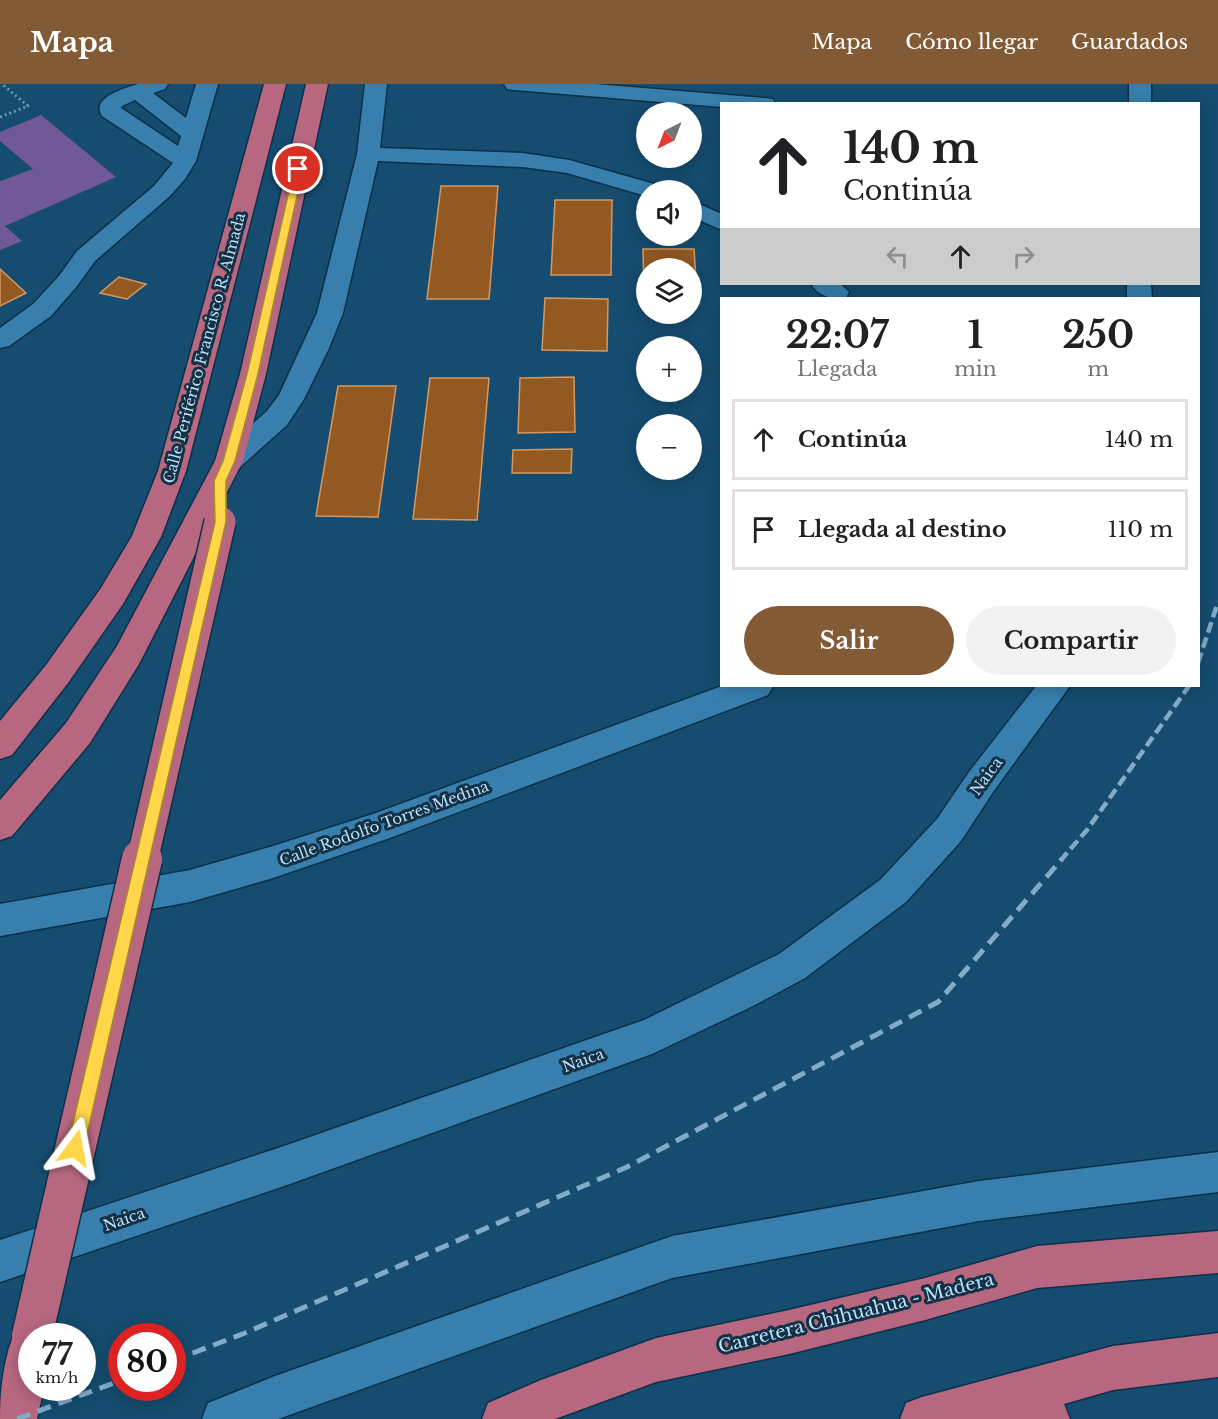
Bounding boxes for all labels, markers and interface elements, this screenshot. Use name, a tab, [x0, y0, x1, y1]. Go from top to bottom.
text: Mapa	[30, 25, 114, 60]
text: Mapa	[812, 29, 872, 55]
text: Cómo llegar	[905, 29, 1038, 55]
text: Guardados	[1071, 29, 1188, 55]
north arrow	[636, 102, 702, 168]
map controls	[636, 102, 702, 480]
text: 140 m	[843, 122, 979, 174]
icon: ahead	[744, 126, 822, 204]
pin	[272, 143, 323, 194]
icon: arrive	[281, 152, 314, 185]
text: Continúa	[843, 174, 972, 207]
button: sound	[636, 180, 702, 246]
street label: Calle Periférico Francisco R. Almada	[159, 210, 250, 485]
icon: left	[881, 240, 914, 273]
icon: ahead	[944, 240, 977, 273]
icon: right	[1007, 240, 1040, 273]
button: layers	[636, 258, 702, 324]
text: 22:07	[786, 313, 889, 358]
text: 1	[968, 313, 983, 358]
text: 250	[1062, 313, 1134, 358]
button: +	[636, 336, 702, 402]
text: Llegada	[797, 357, 877, 381]
text: min	[954, 357, 996, 381]
text: m	[1087, 357, 1109, 381]
button: −	[636, 414, 702, 480]
icon: ahead	[747, 423, 780, 456]
text: Continúa	[798, 426, 907, 453]
text: 140 m	[1105, 426, 1173, 453]
icon: arrive	[747, 513, 780, 546]
text: Llegada al destino	[798, 516, 1007, 543]
text: 110 m	[1108, 516, 1173, 543]
button: Salir	[744, 606, 954, 675]
button: Compartir	[966, 606, 1176, 675]
street label: Naica	[966, 753, 1007, 799]
street label: Calle Rodolfo Torres Medina	[277, 776, 492, 870]
street label: Naica	[560, 1044, 607, 1076]
position arrow	[43, 1116, 107, 1180]
street label: Naica	[101, 1203, 148, 1235]
street label: Carretera Chihuahua - Madera	[716, 1268, 996, 1358]
speed limit sign: 80	[108, 1323, 186, 1401]
text: 77	[42, 1336, 72, 1373]
text: km/h	[36, 1368, 78, 1387]

